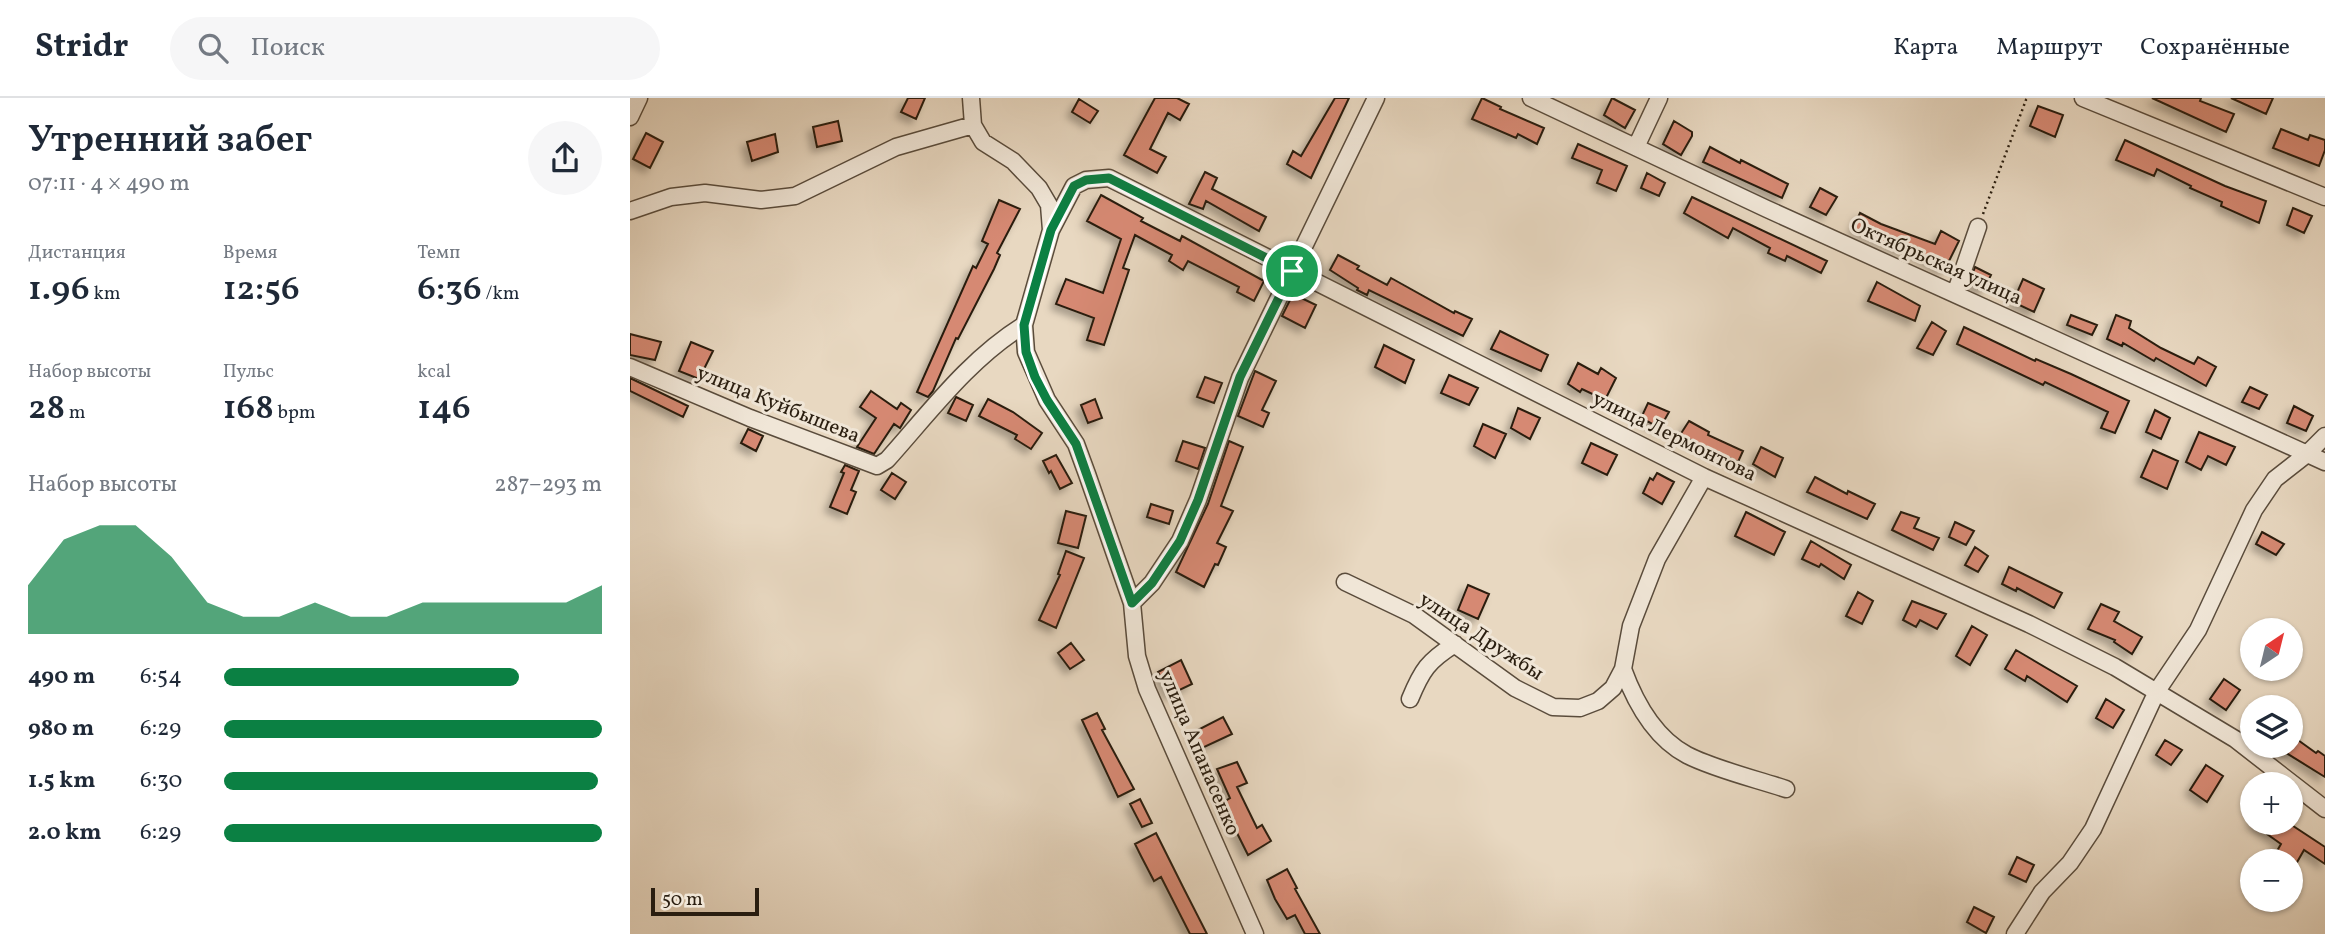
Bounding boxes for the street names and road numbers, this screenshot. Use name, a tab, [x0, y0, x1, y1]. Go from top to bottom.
street label: Октябрьская улица	[1845, 211, 2027, 313]
street label: улица Куйбышева	[692, 359, 864, 451]
street label: улица Лермонтова	[1587, 385, 1761, 489]
street label: улица Дружбы	[1413, 586, 1549, 688]
street label: улица Апанасенко	[1151, 666, 1247, 840]

